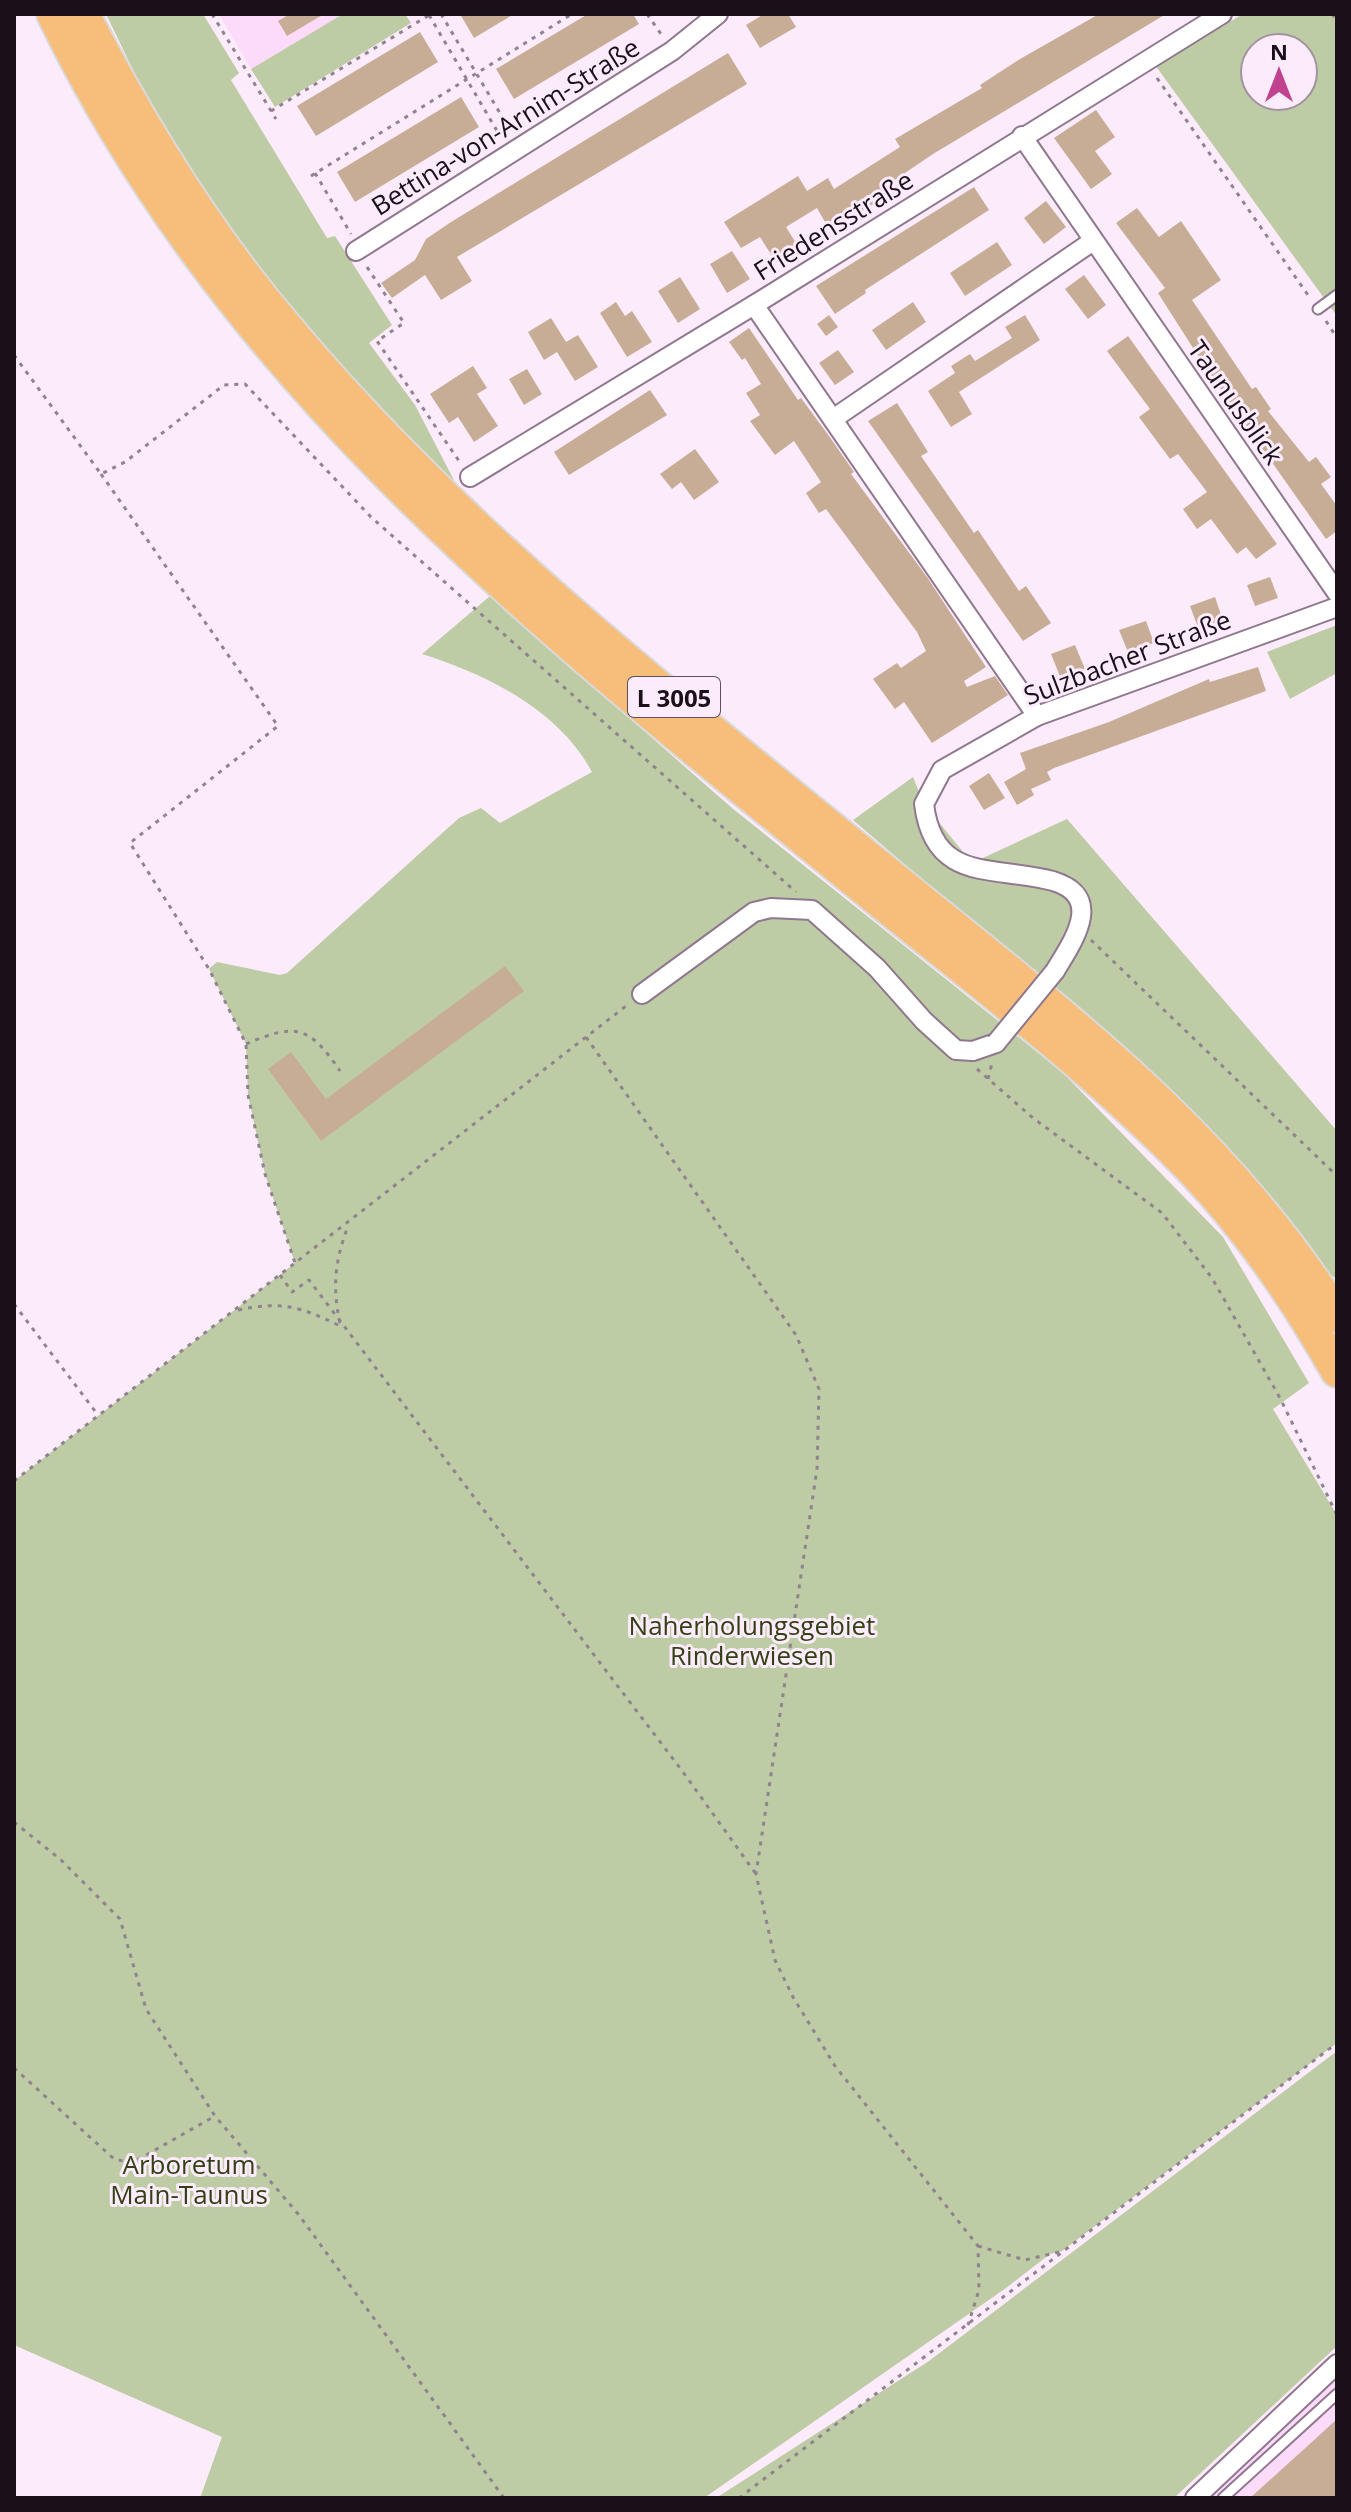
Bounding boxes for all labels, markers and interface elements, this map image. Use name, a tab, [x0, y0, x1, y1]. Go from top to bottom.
street label: Bettina-von-Arnim-Straße	[364, 29, 646, 223]
north arrow	[1239, 32, 1319, 112]
text: N	[1270, 36, 1288, 66]
street label: Friedensstraße	[746, 162, 920, 288]
street label: Taunusblick	[1180, 333, 1292, 472]
street label: Sulzbacher Straße	[1018, 601, 1236, 713]
road number: L 3005	[628, 677, 720, 717]
park label: Naherholungsgebiet Rinderwiesen	[629, 1607, 875, 1673]
park label: Arboretum Main-Taunus	[110, 2146, 268, 2212]

